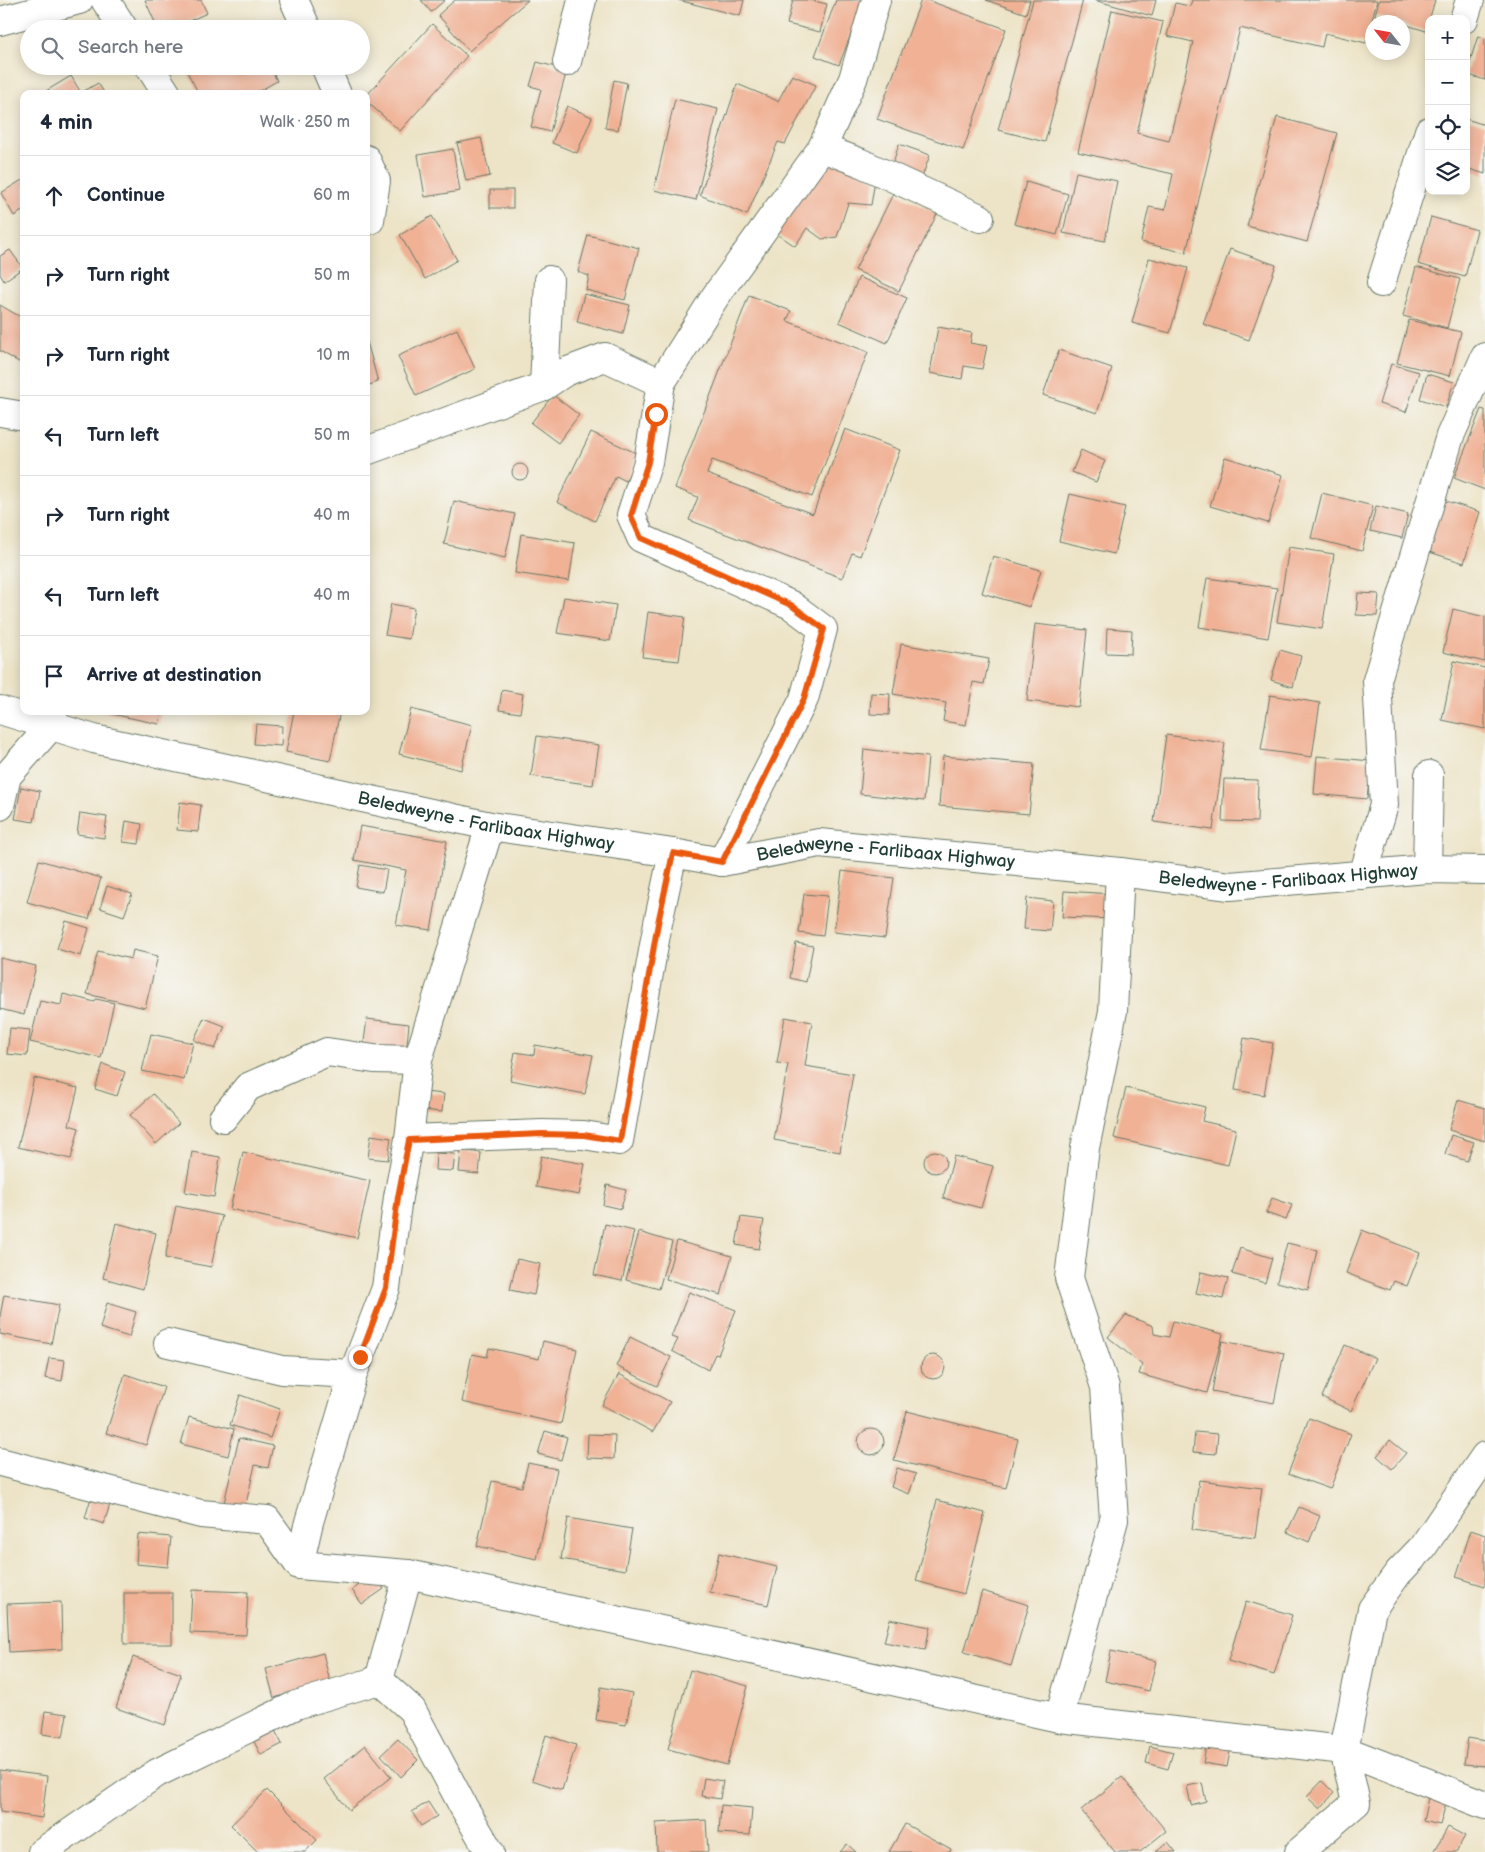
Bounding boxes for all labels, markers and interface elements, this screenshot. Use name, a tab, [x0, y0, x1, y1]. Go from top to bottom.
north arrow	[1365, 15, 1410, 60]
map controls	[1425, 15, 1470, 195]
button: +	[1425, 15, 1470, 60]
search box	[20, 20, 370, 75]
icon: search	[38, 34, 66, 62]
text: Search here	[78, 36, 183, 59]
button: −	[1425, 60, 1470, 105]
button: locate	[1425, 105, 1470, 150]
text: 4 min	[40, 110, 93, 135]
text: Walk · 250 m	[260, 113, 350, 132]
button: layers	[1425, 150, 1470, 195]
icon: ahead	[40, 182, 68, 210]
text: Continue	[87, 184, 165, 207]
text: 60 m	[313, 186, 350, 205]
icon: right	[40, 262, 68, 290]
text: Turn right	[87, 264, 170, 287]
text: 50 m	[314, 266, 350, 285]
icon: right	[40, 342, 68, 370]
text: Turn right	[87, 344, 170, 367]
text: 10 m	[317, 346, 350, 365]
route start	[645, 403, 668, 426]
icon: left	[40, 422, 68, 450]
text: Turn left	[87, 424, 159, 447]
text: 50 m	[314, 426, 350, 445]
icon: right	[40, 502, 68, 530]
text: Turn right	[87, 504, 170, 527]
text: 40 m	[313, 506, 350, 525]
icon: left	[40, 582, 68, 610]
text: Turn left	[87, 584, 159, 607]
text: 40 m	[313, 586, 350, 605]
icon: arrive	[40, 662, 68, 690]
text: Arrive at destination	[87, 664, 262, 687]
street label: Beledweyne - Farlibaax Highway	[356, 787, 616, 855]
street label: Beledweyne - Farlibaax Highway	[755, 833, 1017, 873]
street label: Beledweyne - Farlibaax Highway	[1157, 860, 1420, 897]
route end	[349, 1346, 372, 1369]

